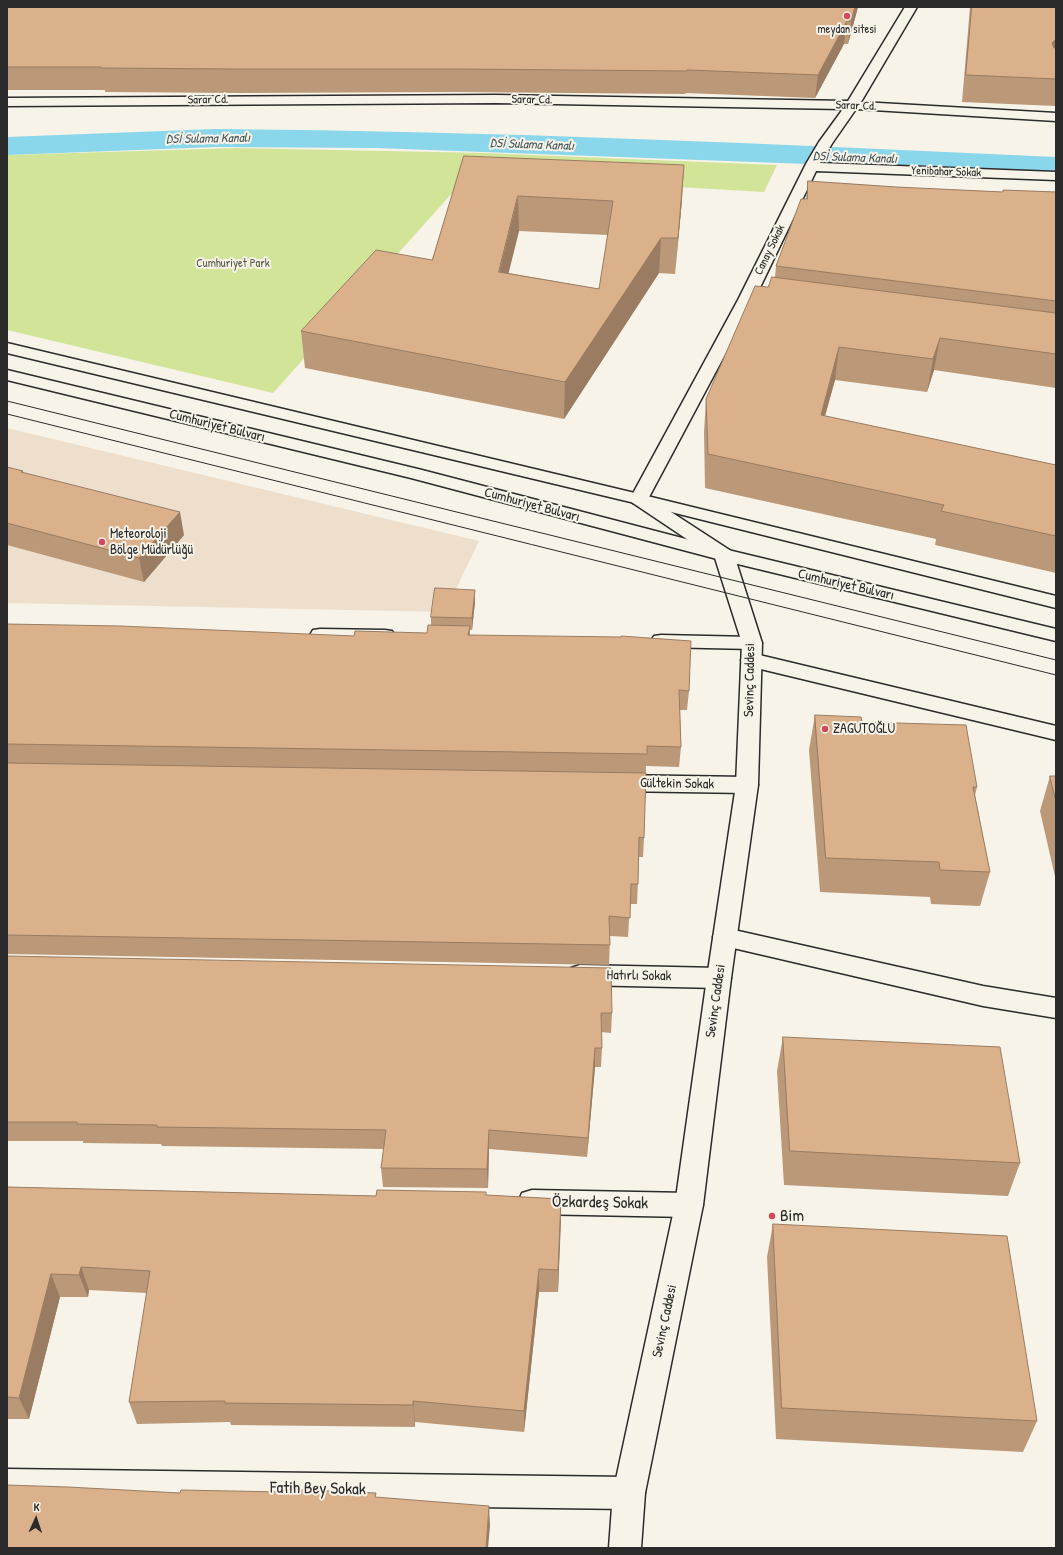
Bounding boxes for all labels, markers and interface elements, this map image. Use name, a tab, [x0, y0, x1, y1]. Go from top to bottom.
marker: meydan sitesi	[842, 11, 852, 21]
place label: meydan sitesi	[817, 23, 877, 37]
street label: Sarar Cd.	[188, 92, 228, 108]
street label: Sarar Cd.	[512, 92, 552, 108]
street label: Sarar Cd.	[835, 98, 877, 114]
water label: DSİ Sulama Kanalı	[166, 130, 250, 148]
water label: DSİ Sulama Kanalı	[490, 136, 574, 154]
water label: DSİ Sulama Kanalı	[813, 149, 897, 167]
street label: Yenibahar Sokak	[911, 164, 981, 180]
street label: Canay Sokak	[752, 222, 788, 278]
park label: Cumhuriyet Park	[196, 257, 270, 271]
street label: Cumhuriyet Bulvarı	[167, 406, 267, 446]
street label: Cumhuriyet Bulvarı	[482, 484, 582, 526]
place label: Meteoroloji Bölge Müdürlüğü	[110, 526, 193, 558]
marker: Meteoroloji Bölge Müdürlüğü	[97, 537, 107, 547]
street label: Cumhuriyet Bulvarı	[796, 566, 896, 604]
street label: Sevinç Caddesi	[741, 643, 759, 717]
place label: ZAGUTOĞLU	[833, 721, 895, 737]
marker: ZAGUTOĞLU	[820, 724, 830, 734]
street label: Gültekin Sokak	[640, 775, 714, 793]
street label: Sevinç Caddesi	[703, 963, 729, 1039]
street label: Hatırlı Sokak	[607, 967, 671, 985]
street label: Özkardeş Sokak	[552, 1192, 648, 1214]
place label: Bim	[780, 1206, 804, 1226]
marker: Bim	[767, 1211, 777, 1221]
street label: Sevinç Caddesi	[649, 1283, 681, 1359]
street label: Fatih Bey Sokak	[270, 1478, 366, 1500]
north arrow	[16, 1499, 56, 1539]
text: K	[33, 1500, 40, 1514]

